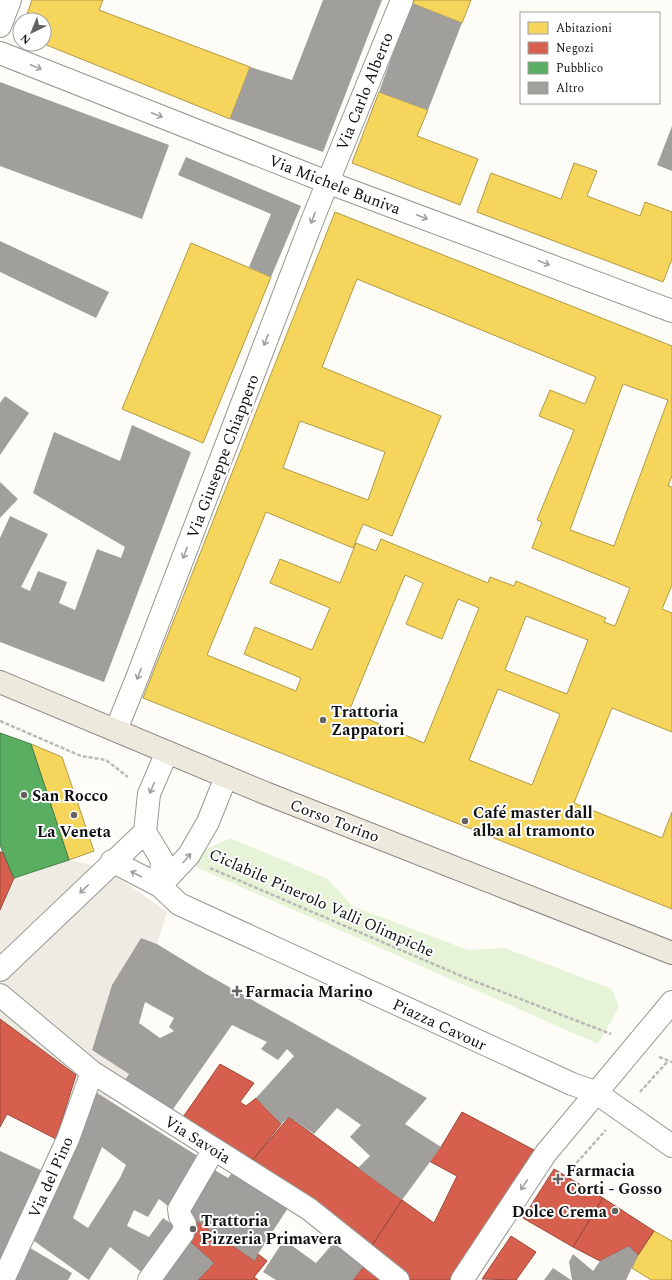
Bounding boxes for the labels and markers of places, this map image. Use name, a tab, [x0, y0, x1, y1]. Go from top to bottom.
place label: Trattoria Zappatori	[331, 700, 405, 742]
marker: Trattoria Zappatori	[318, 715, 328, 725]
place label: San Rocco	[32, 784, 108, 808]
marker: San Rocco	[19, 790, 29, 800]
place label: Café master dall alba al tramonto	[473, 801, 595, 843]
marker: La Veneta	[69, 810, 79, 820]
marker: Café master dall alba al tramonto	[460, 816, 470, 826]
place label: La Veneta	[37, 820, 112, 844]
place label: Farmacia Marino	[245, 980, 373, 1004]
marker: Farmacia Marino	[232, 986, 242, 996]
place label: Farmacia Corti - Gosso	[566, 1159, 662, 1201]
marker: Farmacia Corti - Gosso	[553, 1174, 563, 1184]
place label: Dolce Crema	[512, 1200, 608, 1224]
marker: Dolce Crema	[610, 1206, 620, 1216]
place label: Trattoria Pizzeria Primavera	[201, 1209, 343, 1251]
marker: Trattoria Pizzeria Primavera	[188, 1224, 198, 1234]

